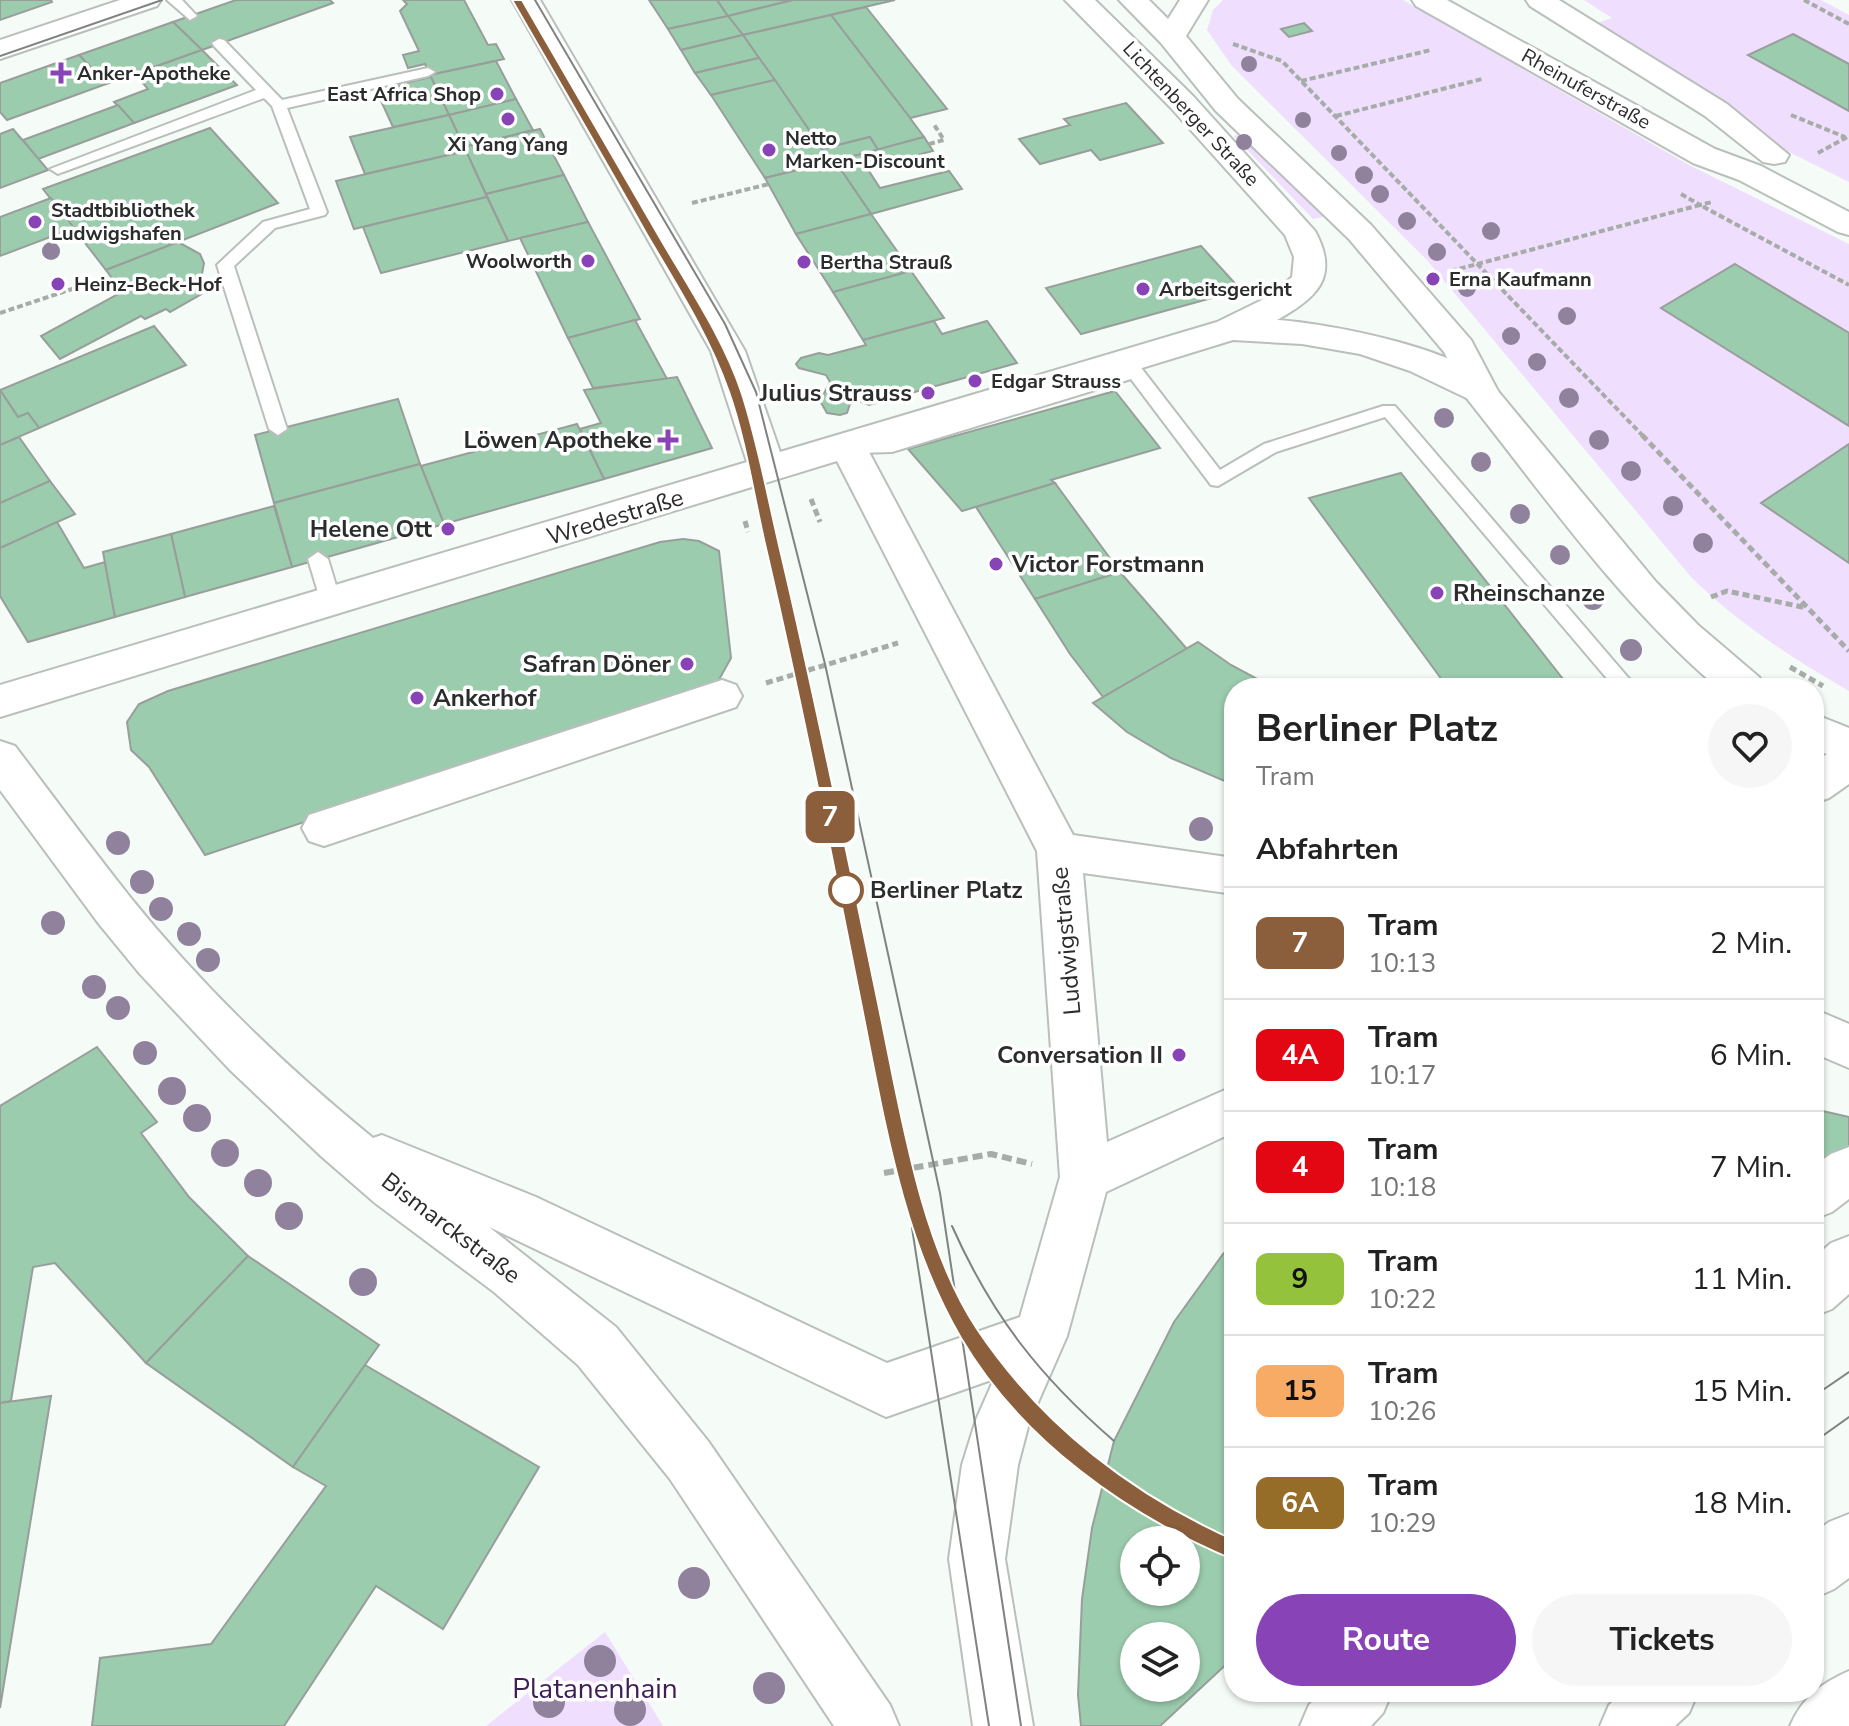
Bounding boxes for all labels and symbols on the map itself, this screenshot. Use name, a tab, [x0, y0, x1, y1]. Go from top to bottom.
street label: Lichtenberger Straße	[1117, 36, 1265, 192]
street label: Rheinuferstraße	[1517, 42, 1655, 136]
place label: Anker-Apotheke	[77, 60, 231, 87]
marker: Anker-Apotheke	[52, 64, 70, 82]
place label: East Africa Shop	[327, 81, 481, 108]
marker: East Africa Shop	[488, 85, 506, 103]
marker: Xi Yang Yang	[499, 110, 517, 128]
place label: Netto Marken-Discount	[785, 125, 945, 175]
place label: Xi Yang Yang	[447, 131, 568, 158]
marker: Netto Marken-Discount	[760, 141, 778, 159]
place label: Stadtbibliothek Ludwigshafen	[51, 197, 196, 247]
marker: Stadtbibliothek Ludwigshafen	[26, 213, 44, 231]
place label: Woolworth	[466, 248, 572, 275]
place label: Bertha Strauß	[820, 249, 952, 276]
marker: Woolworth	[579, 252, 597, 270]
marker: Bertha Strauß	[795, 253, 813, 271]
place label: Erna Kaufmann	[1449, 266, 1592, 293]
marker: Erna Kaufmann	[1424, 270, 1442, 288]
place label: Heinz-Beck-Hof	[74, 271, 222, 298]
marker: Heinz-Beck-Hof	[49, 275, 67, 293]
place label: Arbeitsgericht	[1159, 276, 1292, 303]
marker: Arbeitsgericht	[1134, 280, 1152, 298]
place label: Edgar Strauss	[991, 368, 1121, 395]
marker: Edgar Strauss	[966, 372, 984, 390]
place label: Julius Strauss	[759, 377, 912, 409]
marker: Julius Strauss	[919, 384, 937, 402]
place label: Löwen Apotheke	[463, 424, 652, 456]
marker: Löwen Apotheke	[659, 431, 677, 449]
street label: Wredestraße	[543, 481, 687, 553]
place label: Helene Ott	[310, 513, 433, 545]
marker: Helene Ott	[439, 520, 457, 538]
place label: Victor Forstmann	[1011, 548, 1205, 580]
marker: Victor Forstmann	[987, 555, 1005, 573]
place label: Rheinschanze	[1453, 577, 1605, 609]
marker: Rheinschanze	[1428, 584, 1446, 602]
place label: Safran Döner	[522, 648, 672, 680]
marker: Safran Döner	[678, 655, 696, 673]
place label: Ankerhof	[433, 682, 538, 714]
marker: Ankerhof	[408, 689, 426, 707]
line badge: 7	[804, 791, 856, 843]
street label: Ludwigstraße	[1044, 866, 1088, 1016]
marker: Berliner Platz	[829, 873, 863, 907]
place label: Berliner Platz	[870, 874, 1023, 906]
place label: Conversation II	[997, 1039, 1163, 1071]
marker: Conversation II	[1170, 1046, 1188, 1064]
street label: Bismarckstraße	[375, 1165, 527, 1291]
park label: Platanenhain	[512, 1670, 678, 1708]

